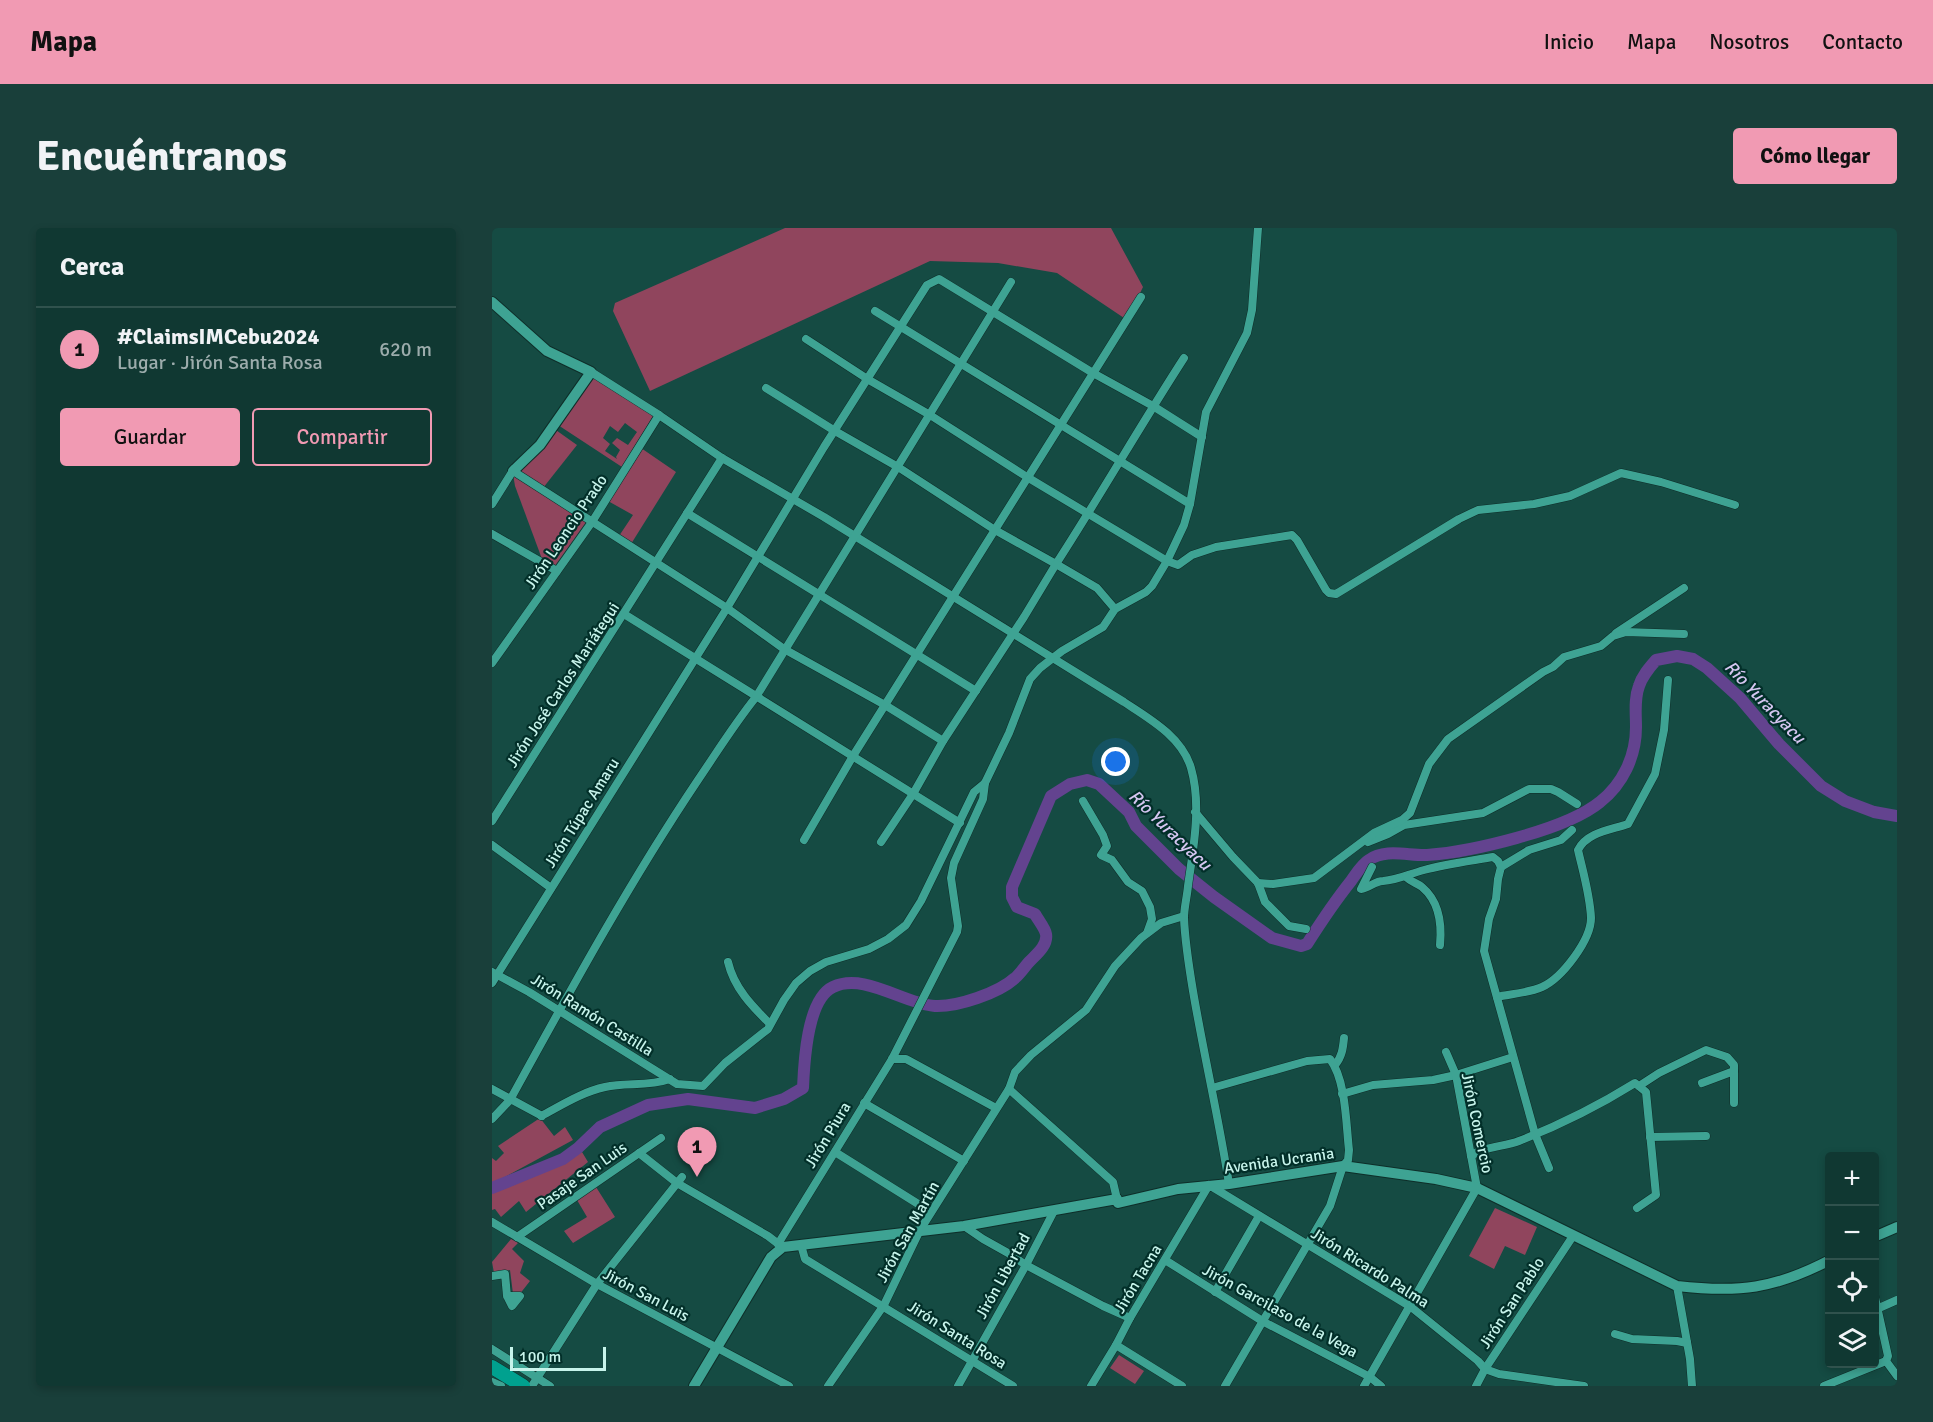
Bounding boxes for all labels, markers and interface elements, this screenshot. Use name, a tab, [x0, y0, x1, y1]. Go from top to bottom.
text: Mapa	[30, 25, 97, 59]
text: Inicio	[1544, 29, 1594, 55]
text: Mapa	[1627, 29, 1676, 55]
text: Nosotros	[1709, 29, 1789, 55]
text: Contacto	[1822, 29, 1903, 55]
button: Cómo llegar	[1733, 128, 1897, 184]
text: Encuéntranos	[36, 131, 287, 182]
text: Cerca	[60, 251, 124, 283]
text: #ClaimsIMCebu2024	[117, 323, 319, 350]
text: 1	[74, 337, 85, 362]
text: 620 m	[379, 337, 432, 362]
text: Lugar · Jirón Santa Rosa	[117, 350, 323, 375]
button: Guardar	[60, 408, 240, 466]
button: Compartir	[252, 408, 432, 466]
street label: Jirón Leoncio Prado	[520, 471, 612, 593]
street label: Jirón José Carlos Mariátegui	[502, 599, 624, 771]
water label: Río Yuracyacu	[1720, 656, 1811, 749]
your location	[1101, 747, 1130, 776]
street label: Jirón Túpac Amaru	[540, 754, 624, 872]
water label: Río Yuracyacu	[1124, 785, 1217, 876]
street label: Jirón Ramón Castilla	[527, 969, 657, 1061]
street label: Jirón Comercio	[1457, 1071, 1497, 1175]
street label: Jirón Piura	[800, 1098, 856, 1172]
pin: 1	[678, 1128, 716, 1177]
street label: Pasaje San Luis	[533, 1138, 631, 1214]
street label: Avenida Ucrania	[1223, 1143, 1335, 1179]
map controls	[1825, 1152, 1879, 1368]
button: +	[1825, 1152, 1879, 1206]
street label: Jirón San Martín	[872, 1178, 944, 1286]
button: −	[1825, 1206, 1879, 1260]
street label: Jirón Ricardo Palma	[1307, 1224, 1433, 1312]
street label: Jirón Libertad	[971, 1230, 1035, 1322]
street label: Jirón Tacna	[1110, 1241, 1166, 1317]
street label: Jirón San Pablo	[1475, 1254, 1549, 1352]
street label: Jirón Garcilaso de la Vega	[1199, 1260, 1361, 1362]
button: locate	[1825, 1260, 1879, 1314]
street label: Jirón San Luis	[599, 1264, 693, 1326]
street label: Jirón Santa Rosa	[904, 1296, 1010, 1374]
button: layers	[1825, 1314, 1879, 1368]
scale bar	[510, 1344, 606, 1372]
text: 100 m	[519, 1347, 561, 1367]

